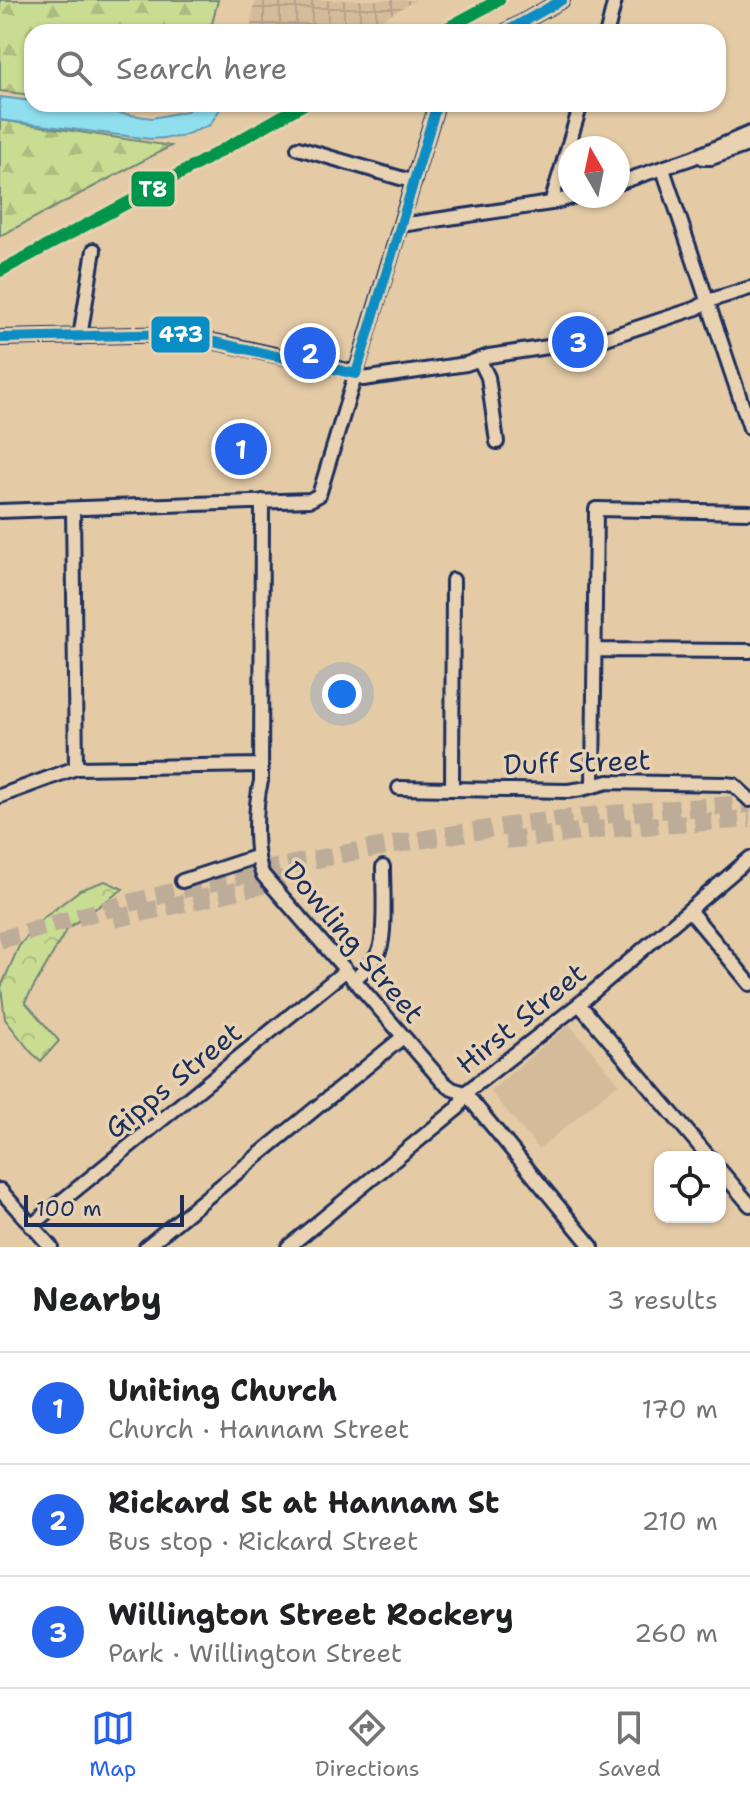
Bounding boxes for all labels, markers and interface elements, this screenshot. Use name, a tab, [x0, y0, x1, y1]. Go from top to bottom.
search box	[24, 24, 726, 112]
icon: search	[52, 46, 96, 90]
text: Search here	[116, 48, 287, 89]
north arrow	[558, 136, 630, 208]
line badge: T8	[130, 170, 176, 208]
text: T8	[139, 175, 167, 204]
pin: 3	[552, 312, 604, 372]
line badge: 473	[150, 315, 211, 354]
text: 473	[159, 320, 203, 349]
pin: 2	[284, 323, 336, 383]
pin: 1	[215, 419, 267, 479]
your location	[322, 674, 362, 714]
street label: Duff Street	[503, 740, 651, 784]
street label: Dowling Street	[275, 853, 433, 1031]
street label: Hirst Street	[448, 954, 594, 1082]
street label: Gipps Street	[97, 1013, 249, 1147]
map controls	[654, 1151, 726, 1223]
button: locate	[654, 1151, 726, 1223]
scale bar	[24, 1191, 184, 1227]
text: 100 m	[36, 1194, 102, 1223]
text: Nearby	[32, 1276, 162, 1322]
text: 3 results	[606, 1282, 718, 1317]
text: Uniting Church	[108, 1370, 337, 1411]
text: 1	[52, 1391, 64, 1426]
text: 170 m	[641, 1391, 718, 1426]
text: Church · Hannam Street	[108, 1411, 410, 1446]
text: Rickard St at Hannam St	[108, 1482, 499, 1523]
text: 2	[49, 1503, 67, 1538]
text: 210 m	[641, 1503, 718, 1538]
text: Bus stop · Rickard Street	[108, 1523, 418, 1558]
text: Willington Street Rockery	[108, 1594, 514, 1635]
text: 3	[49, 1615, 67, 1650]
text: 260 m	[634, 1615, 718, 1650]
text: Park · Willington Street	[108, 1635, 402, 1670]
tab: Map	[89, 1706, 136, 1783]
tab: Directions	[315, 1706, 420, 1783]
tab: Saved	[598, 1706, 661, 1783]

